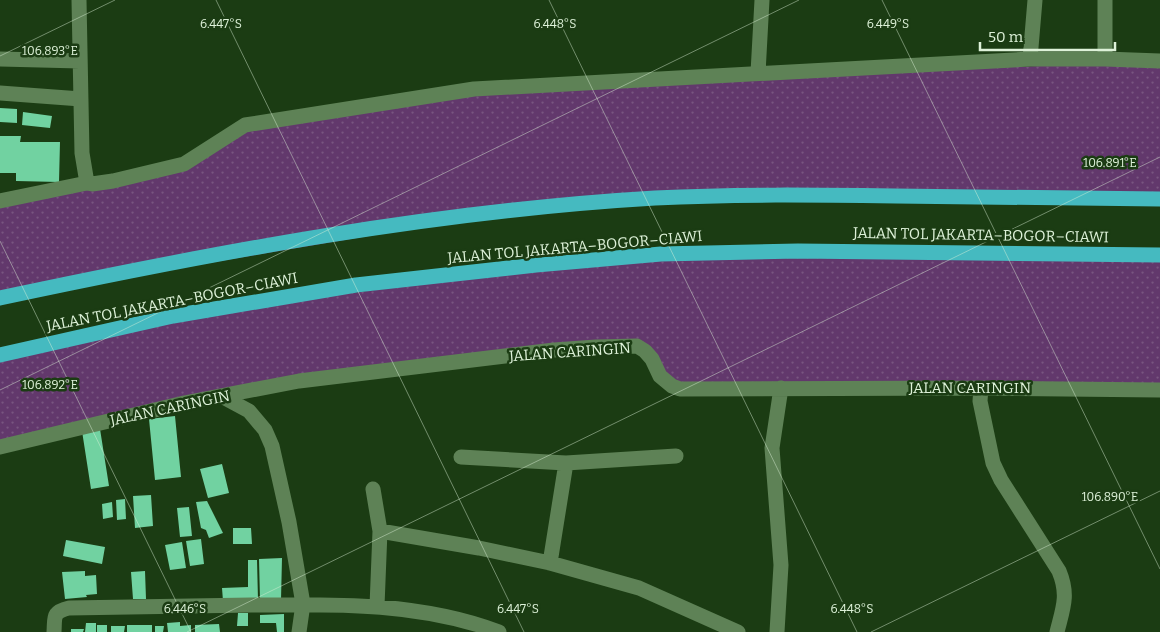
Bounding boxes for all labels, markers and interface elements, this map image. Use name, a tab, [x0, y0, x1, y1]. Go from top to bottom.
text: 6.447°S	[200, 17, 242, 31]
text: 6.448°S	[533, 17, 577, 31]
text: 6.449°S	[867, 17, 909, 31]
scale bar	[980, 20, 1115, 52]
text: 50 m	[988, 28, 1024, 46]
text: 106.893°E	[22, 44, 78, 58]
text: 106.891°E	[1083, 156, 1137, 170]
street label: JALAN TOL JAKARTA–BOGOR–CIAWI	[852, 224, 1109, 246]
street label: JALAN TOL JAKARTA–BOGOR–CIAWI	[446, 227, 703, 267]
street label: JALAN TOL JAKARTA–BOGOR–CIAWI	[44, 269, 299, 335]
street label: JALAN CARINGIN	[508, 339, 632, 365]
text: 106.892°E	[22, 378, 78, 392]
street label: JALAN CARINGIN	[908, 379, 1031, 397]
street label: JALAN CARINGIN	[107, 386, 232, 430]
text: 106.890°E	[1082, 490, 1138, 504]
text: 6.446°S	[164, 602, 206, 616]
text: 6.447°S	[497, 602, 539, 616]
text: 6.448°S	[830, 602, 874, 616]

